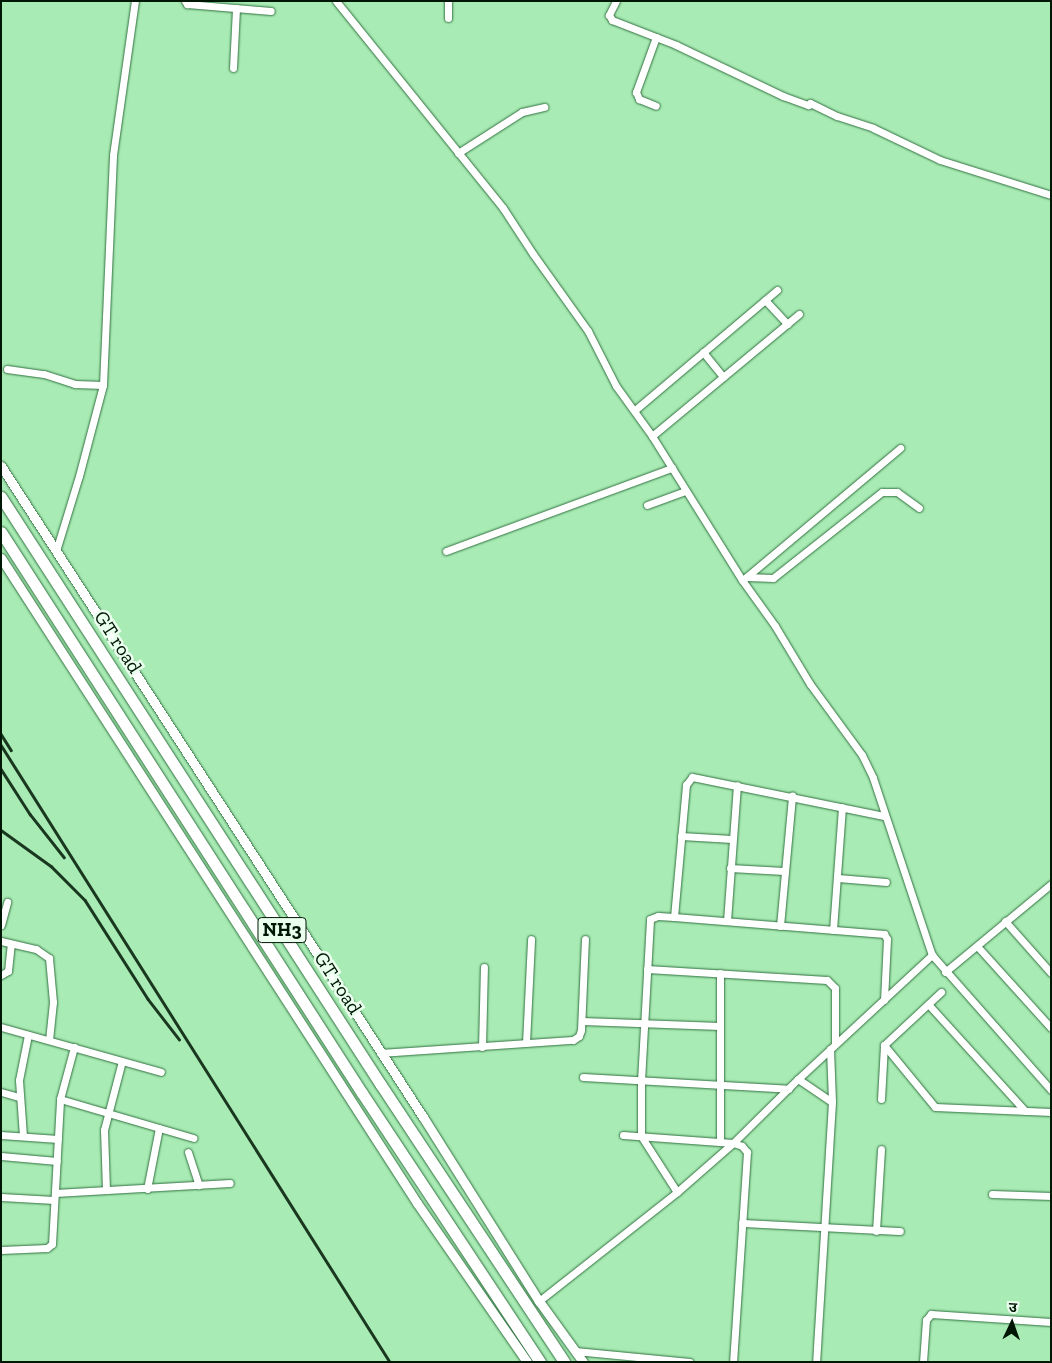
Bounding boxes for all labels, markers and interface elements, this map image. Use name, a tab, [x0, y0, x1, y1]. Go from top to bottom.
street label: GT road	[89, 606, 147, 678]
road number: NH3	[257, 914, 307, 946]
street label: GT road	[309, 947, 367, 1019]
north arrow	[987, 1298, 1037, 1348]
text: उ	[1008, 1299, 1017, 1316]

